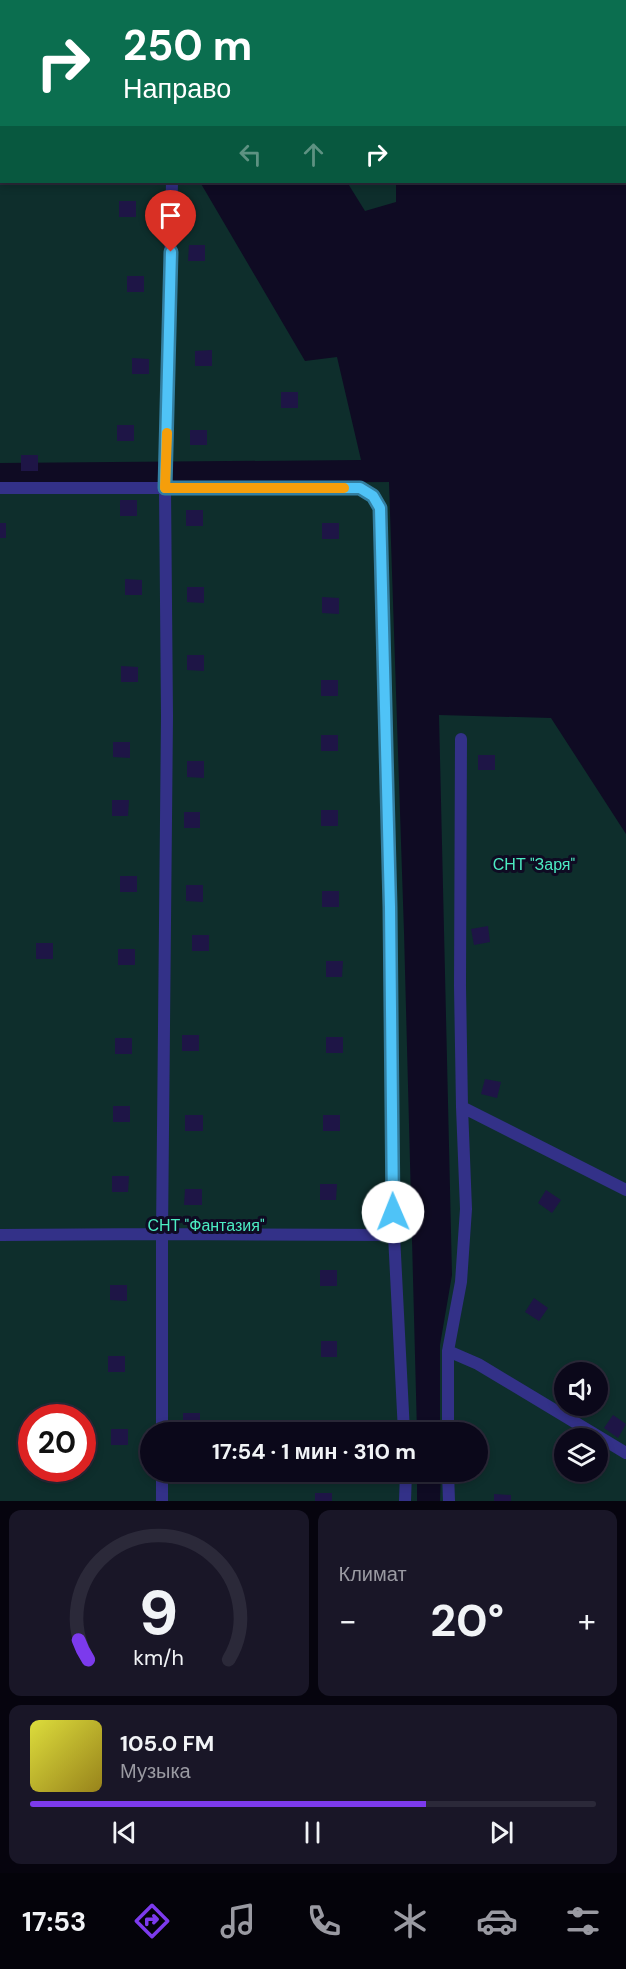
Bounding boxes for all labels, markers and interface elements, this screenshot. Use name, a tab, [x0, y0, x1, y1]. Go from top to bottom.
text: 250 m	[123, 18, 252, 73]
icon: right	[24, 24, 102, 102]
text: Направо	[123, 71, 231, 106]
icon: left	[234, 138, 267, 171]
icon: ahead	[297, 138, 330, 171]
icon: right	[360, 138, 393, 171]
pin	[145, 190, 196, 252]
icon: arrive	[154, 199, 187, 232]
park label: СНТ "Заря"	[493, 854, 576, 875]
position arrow	[361, 1180, 425, 1244]
park label: СНТ "Фантазия"	[147, 1215, 265, 1236]
map controls	[554, 1362, 608, 1482]
button: sound	[554, 1362, 608, 1416]
speed limit sign: 20	[18, 1404, 96, 1482]
button: layers	[554, 1428, 608, 1482]
text: 17:54 · 1 мин · 310 m	[212, 1437, 416, 1466]
text: Климат	[339, 1561, 407, 1587]
text: 9	[139, 1572, 179, 1653]
text: 20°	[430, 1591, 504, 1650]
text: −	[339, 1599, 357, 1642]
text: +	[578, 1599, 596, 1642]
text: km/h	[133, 1644, 184, 1672]
text: 105.0 FM	[120, 1729, 214, 1758]
text: Музыка	[120, 1758, 191, 1784]
icon: previous	[108, 1816, 141, 1849]
icon: pause	[296, 1816, 329, 1849]
icon: next	[485, 1816, 518, 1849]
icon: directions	[131, 1900, 173, 1942]
icon: music	[217, 1900, 259, 1942]
icon: phone	[303, 1900, 345, 1942]
icon: climate	[389, 1900, 431, 1942]
icon: car	[476, 1900, 518, 1942]
icon: filters	[562, 1900, 604, 1942]
text: 17:53	[22, 1904, 86, 1939]

